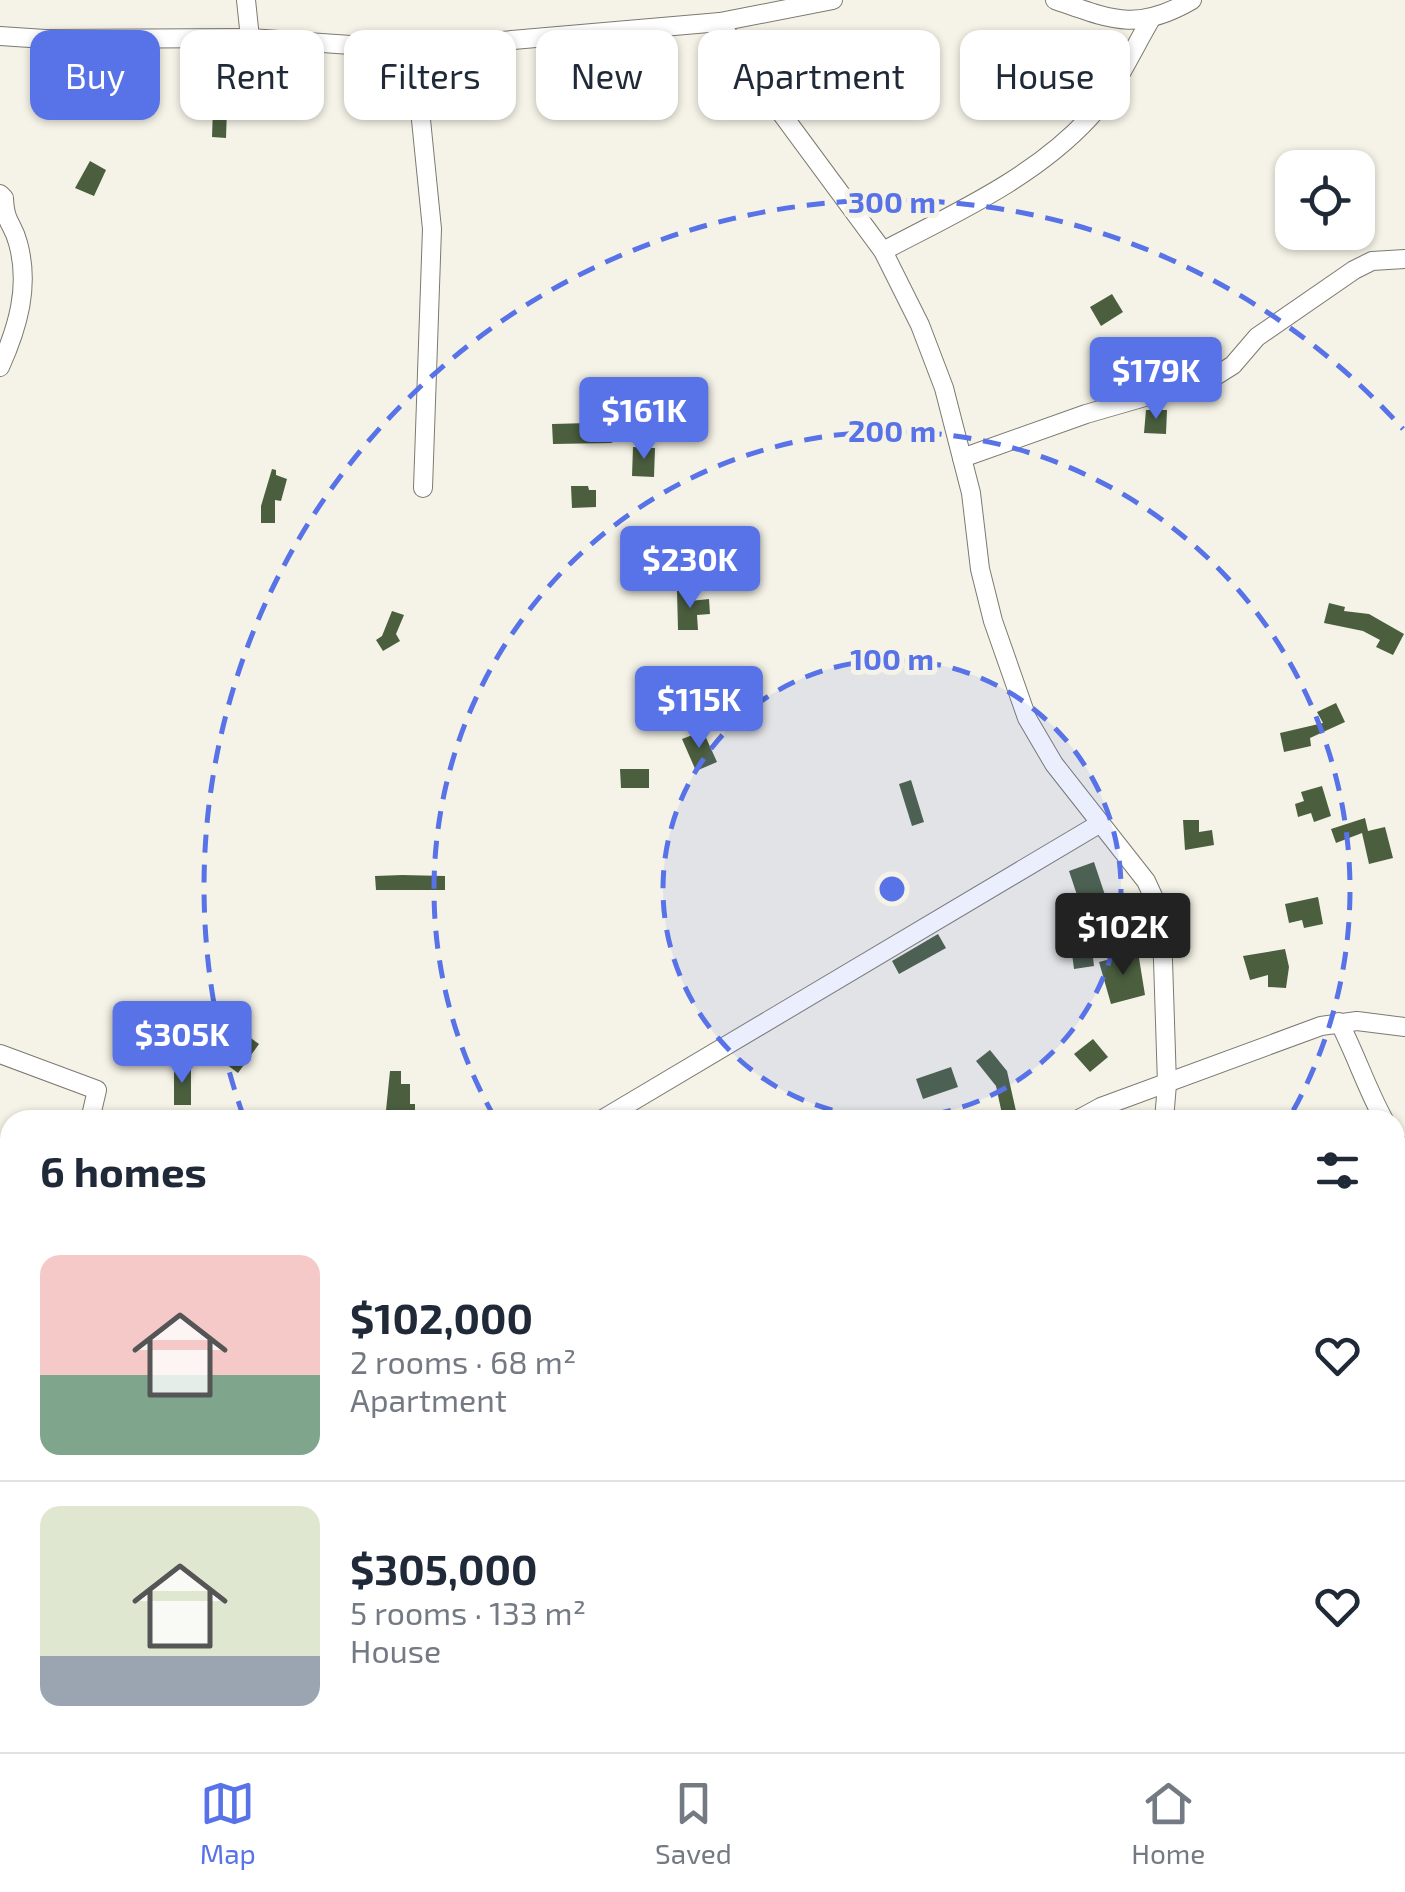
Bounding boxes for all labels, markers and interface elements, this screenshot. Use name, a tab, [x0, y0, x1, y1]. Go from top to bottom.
chip: Buy	[30, 30, 160, 120]
chip: Rent	[180, 30, 324, 120]
chip: Filters	[344, 30, 516, 120]
chip: New	[536, 30, 678, 120]
chip: Apartment	[698, 30, 940, 120]
chip: House	[960, 30, 1130, 120]
map controls	[1275, 150, 1375, 250]
button: locate	[1275, 150, 1375, 250]
text: 300 m	[848, 183, 936, 219]
pin: $179K	[1086, 337, 1226, 422]
text: $179K	[1112, 350, 1200, 388]
pin: $161K	[574, 377, 714, 462]
text: $161K	[601, 390, 687, 428]
text: 200 m	[848, 412, 936, 448]
pin: $230K	[620, 526, 760, 611]
text: $230K	[642, 539, 738, 577]
text: 100 m	[850, 640, 934, 676]
pin: $115K	[629, 666, 769, 751]
text: $115K	[657, 679, 741, 717]
centre of rings	[874, 871, 910, 907]
pin: $102K	[1053, 893, 1193, 978]
text: $102K	[1077, 906, 1169, 944]
pin: $305K	[112, 1001, 252, 1086]
text: $305K	[135, 1014, 229, 1052]
icon: filters	[1310, 1143, 1365, 1198]
text: 6 homes	[40, 1145, 207, 1195]
text: $102,000	[350, 1292, 533, 1342]
icon: home	[120, 1295, 240, 1415]
icon: heart	[1310, 1328, 1365, 1383]
text: 2 rooms · 68 m²	[350, 1342, 576, 1380]
text: Apartment	[350, 1380, 507, 1418]
text: $305,000	[350, 1543, 538, 1593]
icon: home	[120, 1546, 240, 1666]
icon: heart	[1310, 1579, 1365, 1634]
text: 5 rooms · 133 m²	[350, 1593, 586, 1631]
text: House	[350, 1631, 441, 1669]
tab: Map	[200, 1776, 256, 1870]
tab: Saved	[655, 1776, 732, 1870]
tab: Home	[1131, 1776, 1205, 1870]

